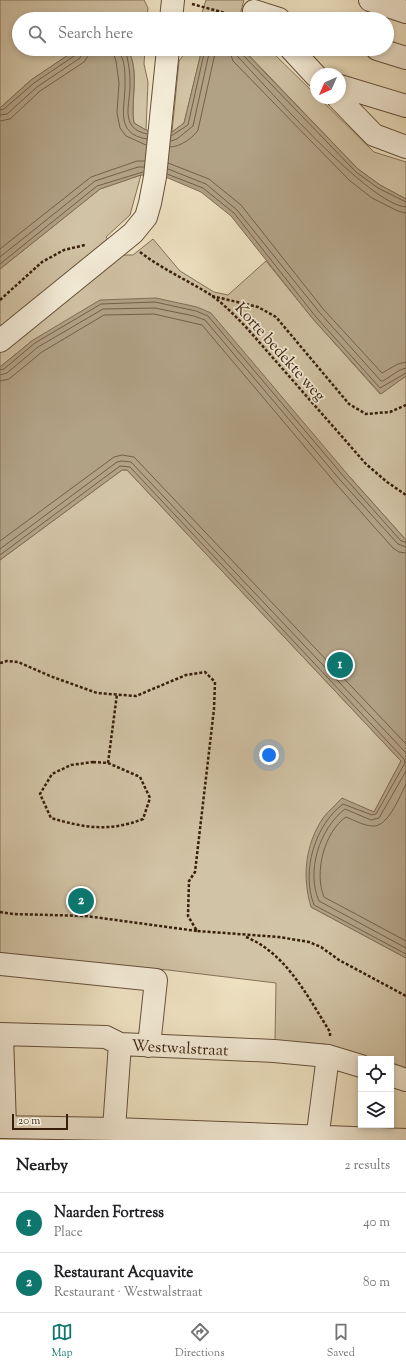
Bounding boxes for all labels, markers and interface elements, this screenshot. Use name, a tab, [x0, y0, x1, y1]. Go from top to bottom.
search box	[12, 12, 394, 56]
icon: search	[26, 23, 48, 45]
text: Search here	[58, 24, 133, 45]
north arrow	[310, 68, 346, 104]
street label: Korte bedekte weg	[228, 298, 330, 407]
pin: 1	[327, 650, 353, 680]
your location	[259, 745, 279, 765]
pin: 2	[68, 886, 94, 916]
street label: Westwalstraat	[131, 1035, 229, 1064]
map controls	[358, 1056, 394, 1128]
button: locate	[358, 1056, 394, 1092]
button: layers	[358, 1092, 394, 1128]
scale bar	[12, 1112, 68, 1131]
text: 20 m	[18, 1113, 40, 1129]
text: Nearby	[16, 1154, 68, 1178]
text: 2 results	[345, 1157, 390, 1175]
text: Naarden Fortress	[54, 1203, 164, 1224]
text: 1	[27, 1214, 31, 1232]
text: 40 m	[363, 1214, 390, 1232]
text: Place	[54, 1224, 83, 1242]
text: Restaurant Acquavite	[54, 1263, 193, 1284]
text: 2	[26, 1274, 32, 1292]
text: 80 m	[363, 1274, 390, 1292]
text: Restaurant · Westwalstraat	[54, 1284, 202, 1302]
tab: Map	[51, 1321, 73, 1361]
tab: Directions	[175, 1321, 225, 1361]
tab: Saved	[327, 1321, 355, 1361]

